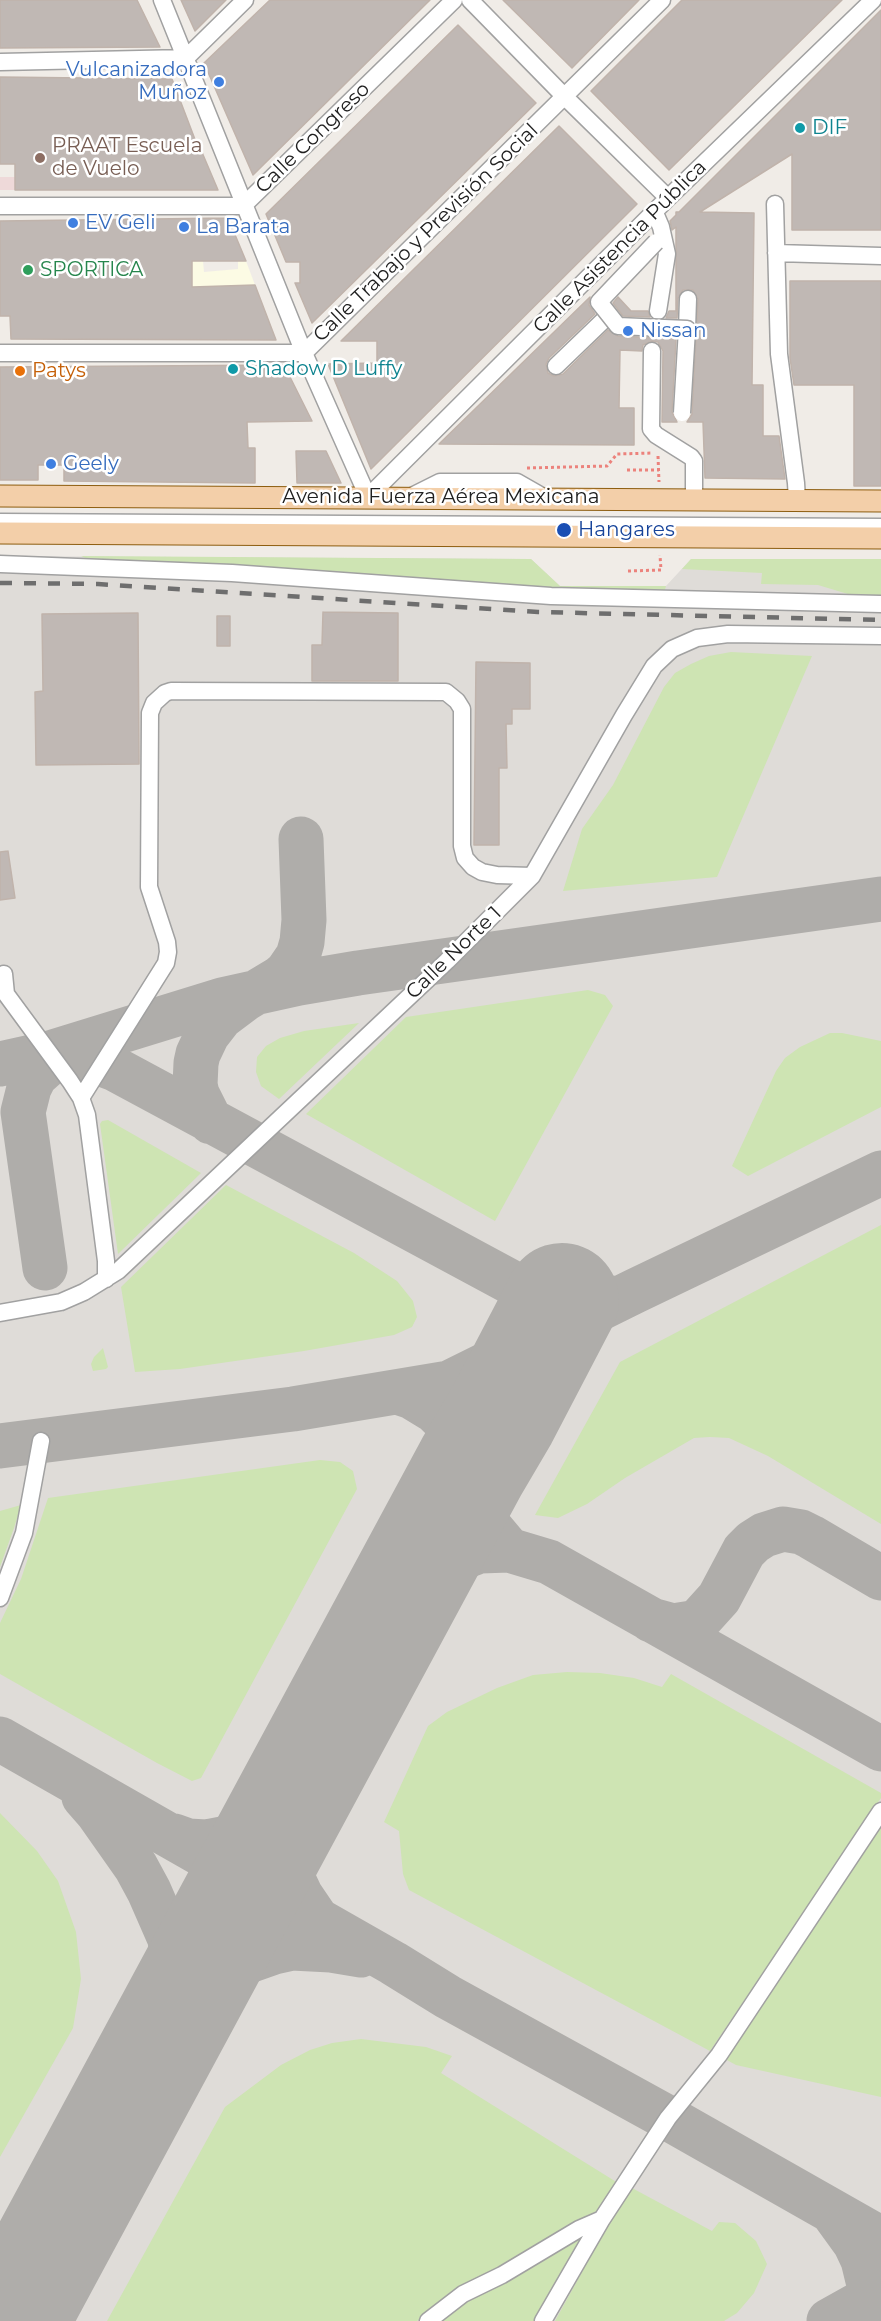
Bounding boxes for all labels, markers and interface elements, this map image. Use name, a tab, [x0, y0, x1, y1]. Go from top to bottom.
place label: Vulcanizadora Muñoz	[66, 58, 207, 105]
marker: Vulcanizadora Muñoz	[212, 75, 226, 89]
street label: Calle Congreso	[251, 77, 375, 199]
place label: DIF	[812, 116, 847, 140]
street label: Calle Trabajo y Previsión Social	[309, 119, 543, 347]
marker: DIF	[793, 121, 807, 135]
place label: PRAAT Escuela de Vuelo	[52, 134, 202, 181]
marker: PRAAT Escuela de Vuelo	[33, 151, 47, 165]
street label: Calle Asistencia Pública	[528, 155, 712, 339]
place label: EV Geli	[85, 211, 156, 235]
place label: La Barata	[196, 215, 290, 239]
marker: EV Geli	[66, 216, 80, 230]
marker: La Barata	[177, 220, 191, 234]
place label: SPORTICA	[40, 258, 143, 282]
marker: SPORTICA	[21, 263, 35, 277]
place label: Nissan	[640, 319, 706, 343]
marker: Nissan	[621, 324, 635, 338]
place label: Shadow D Luffy	[245, 357, 402, 381]
place label: Patys	[32, 359, 86, 383]
marker: Shadow D Luffy	[226, 362, 240, 376]
marker: Patys	[13, 364, 27, 378]
place label: Geely	[63, 452, 119, 476]
marker: Geely	[44, 457, 58, 471]
street label: Avenida Fuerza Aérea Mexicana	[282, 485, 600, 509]
place label: Hangares	[578, 518, 675, 542]
marker: Hangares	[555, 521, 573, 539]
street label: Calle Norte 1	[401, 902, 507, 1004]

